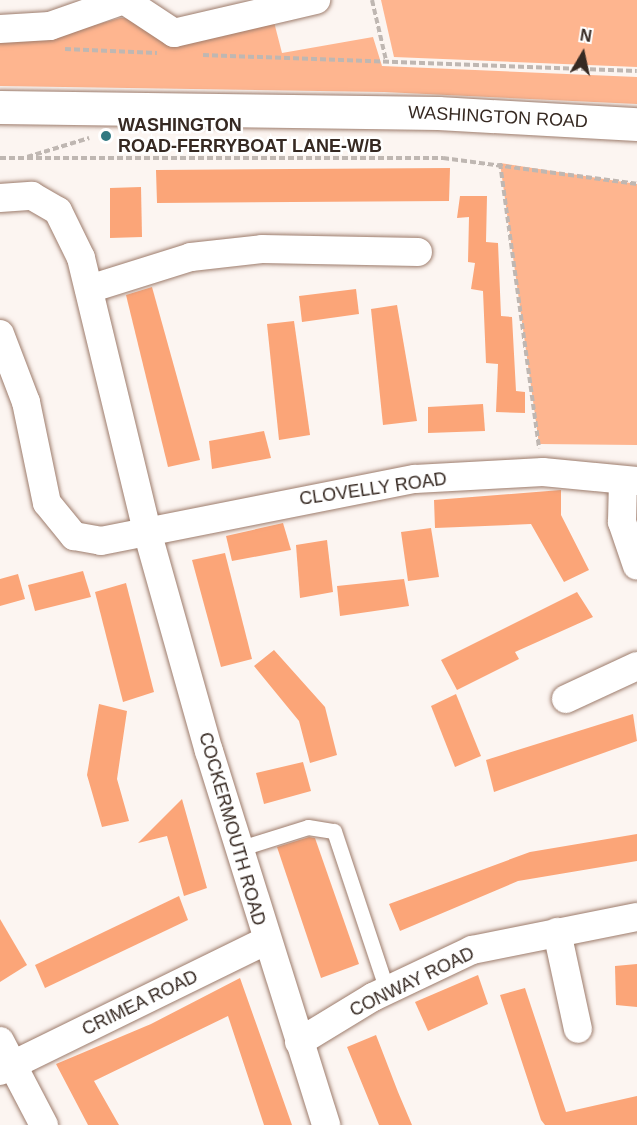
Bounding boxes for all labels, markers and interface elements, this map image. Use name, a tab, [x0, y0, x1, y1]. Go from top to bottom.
north arrow	[553, 24, 613, 84]
text: N	[579, 26, 593, 45]
street label: WASHINGTON ROAD	[408, 102, 588, 132]
place label: WASHINGTON ROAD-FERRYBOAT LANE-W/B	[118, 115, 382, 158]
marker: WASHINGTON ROAD-FERRYBOAT LANE-W/B	[99, 129, 113, 143]
street label: CLOVELLY ROAD	[298, 468, 448, 510]
street label: COCKERMOUTH ROAD	[194, 730, 270, 928]
street label: CONWAY ROAD	[346, 942, 478, 1022]
street label: CRIMEA ROAD	[78, 965, 202, 1041]

